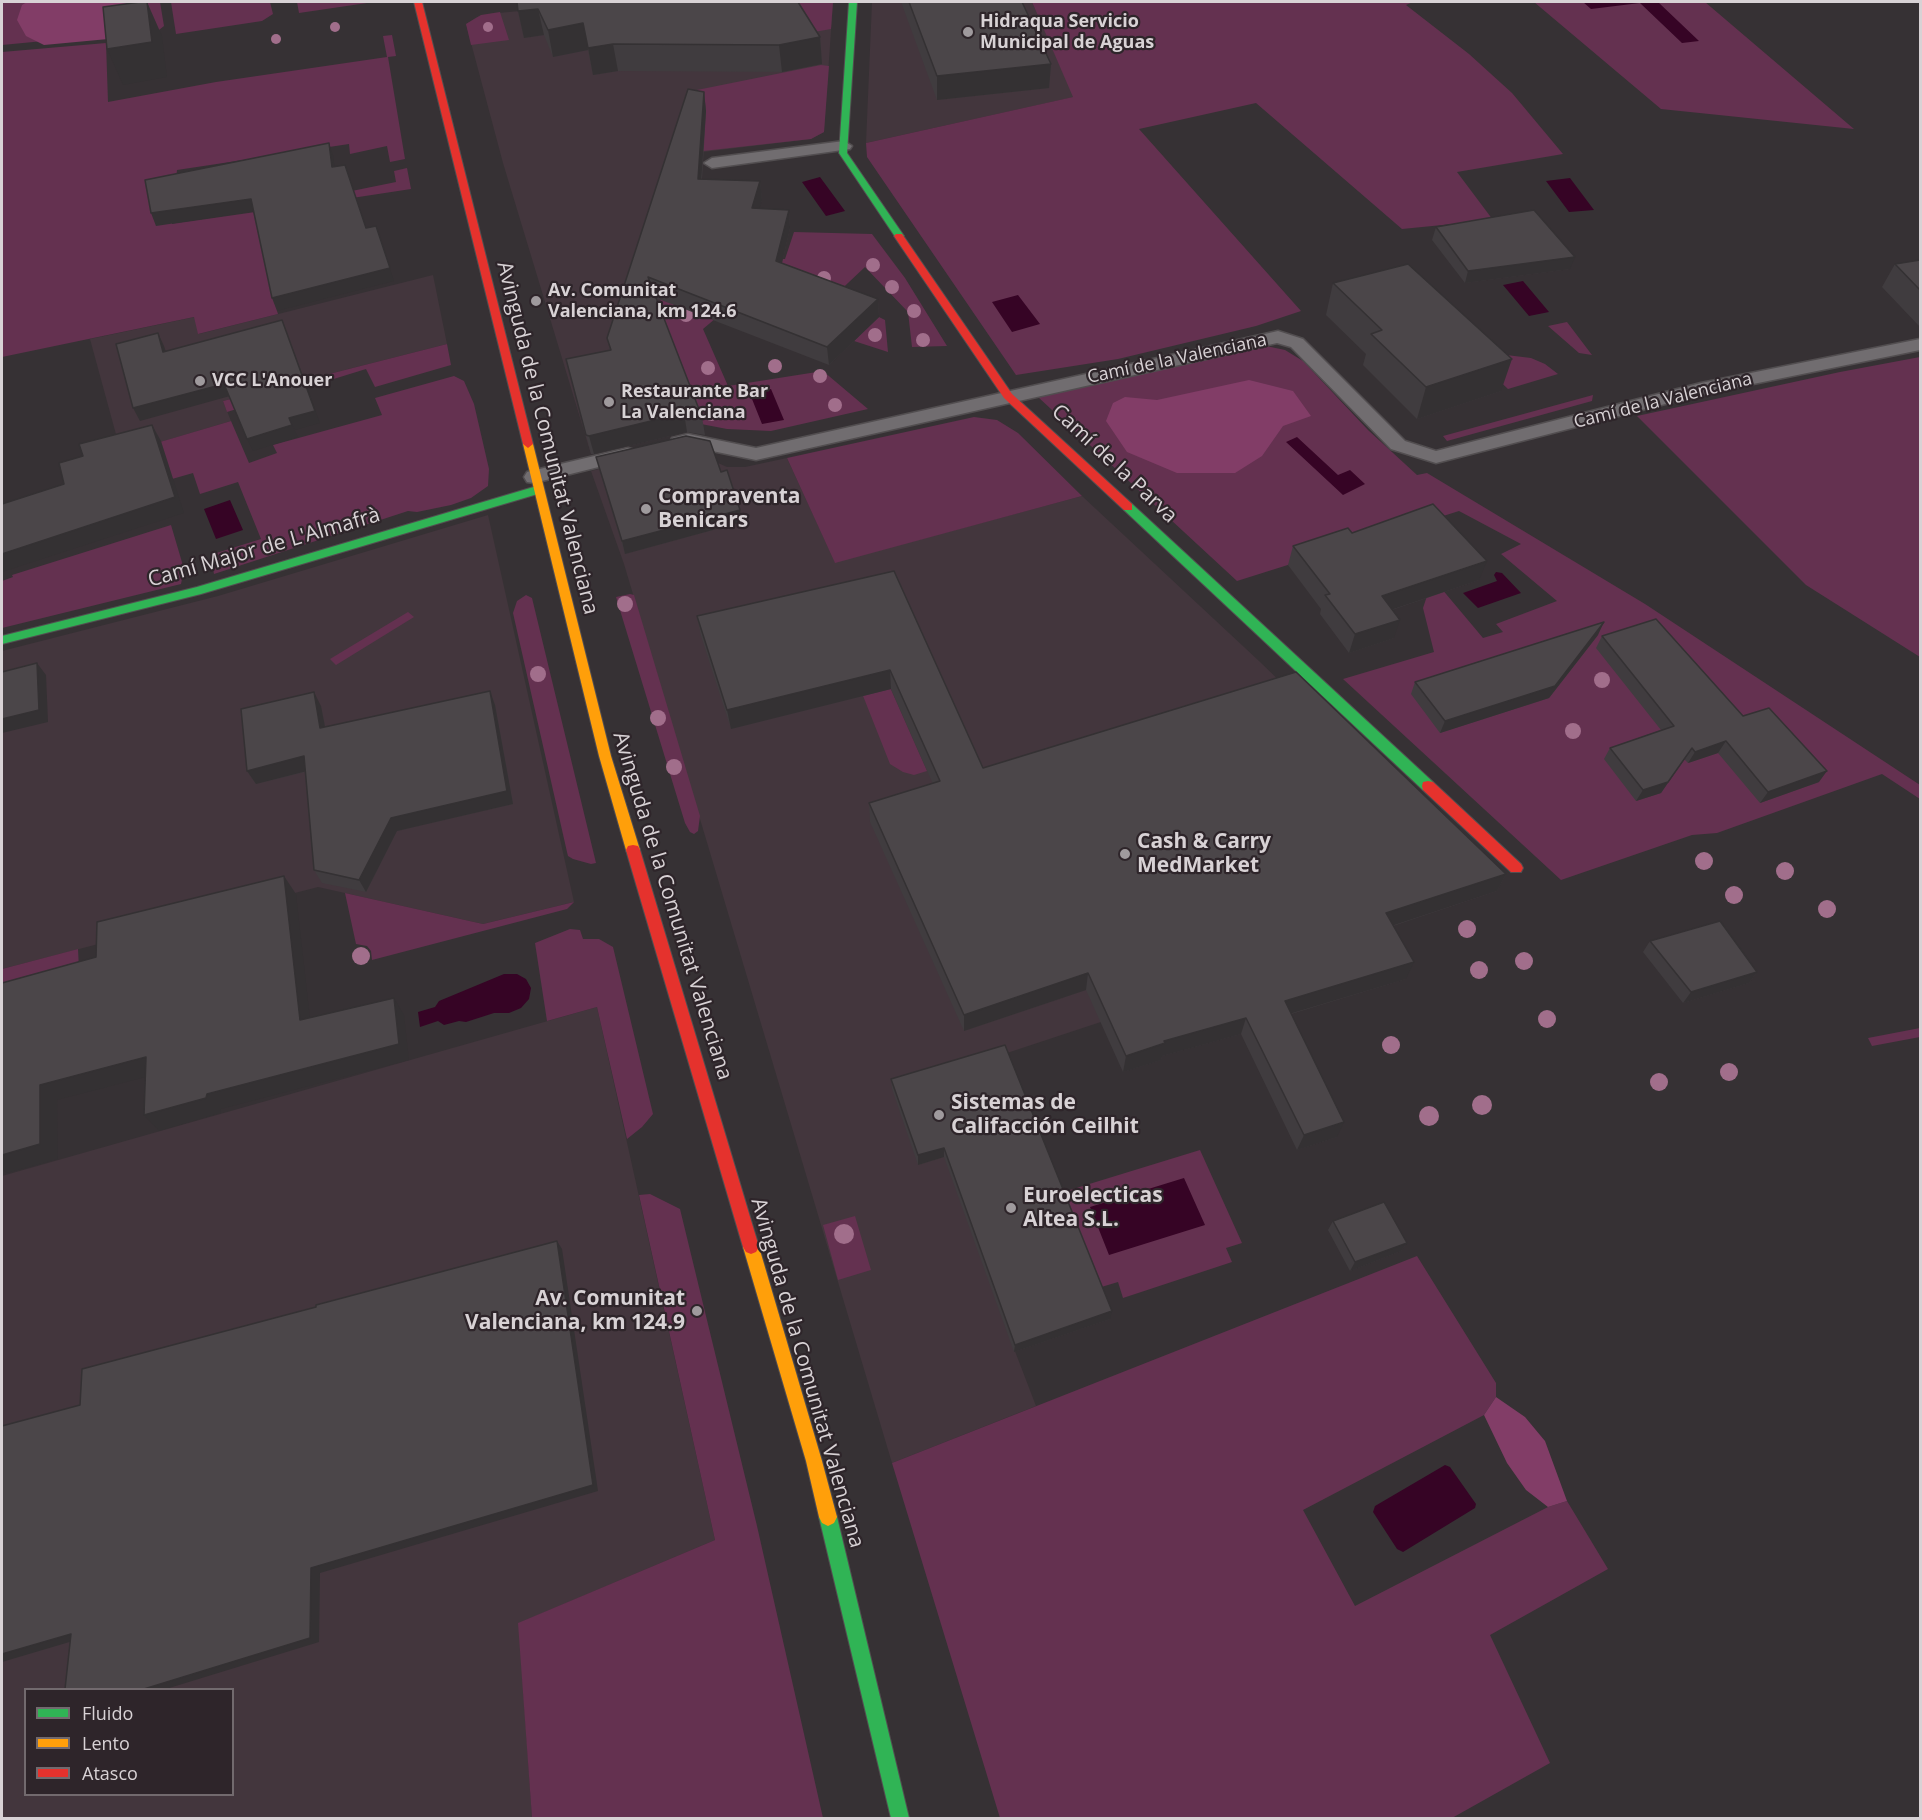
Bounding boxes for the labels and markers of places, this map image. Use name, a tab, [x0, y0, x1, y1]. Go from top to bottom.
place label: Hidraqua Servicio Municipal de Aguas	[980, 11, 1154, 54]
marker: Hidraqua Servicio Municipal de Aguas	[961, 25, 975, 39]
place label: Av. Comunitat Valenciana, km 124.6	[548, 280, 736, 322]
marker: Av. Comunitat Valenciana, km 124.6	[529, 294, 543, 308]
place label: VCC L'Anouer	[212, 370, 332, 392]
marker: VCC L'Anouer	[193, 374, 207, 388]
place label: Restaurante Bar La Valenciana	[621, 381, 768, 424]
marker: Restaurante Bar La Valenciana	[602, 395, 616, 409]
place label: Compraventa Benicars	[658, 484, 800, 534]
marker: Compraventa Benicars	[639, 502, 653, 516]
place label: Cash & Carry MedMarket	[1137, 829, 1271, 879]
marker: Cash & Carry MedMarket	[1118, 847, 1132, 861]
place label: Sistemas de Califacción Ceilhit	[951, 1090, 1139, 1140]
marker: Sistemas de Califacción Ceilhit	[932, 1108, 946, 1122]
place label: Euroelecticas Altea S.L.	[1023, 1183, 1163, 1233]
marker: Euroelecticas Altea S.L.	[1004, 1201, 1018, 1215]
place label: Av. Comunitat Valenciana, km 124.9	[465, 1286, 685, 1336]
marker: Av. Comunitat Valenciana, km 124.9	[690, 1304, 704, 1318]

